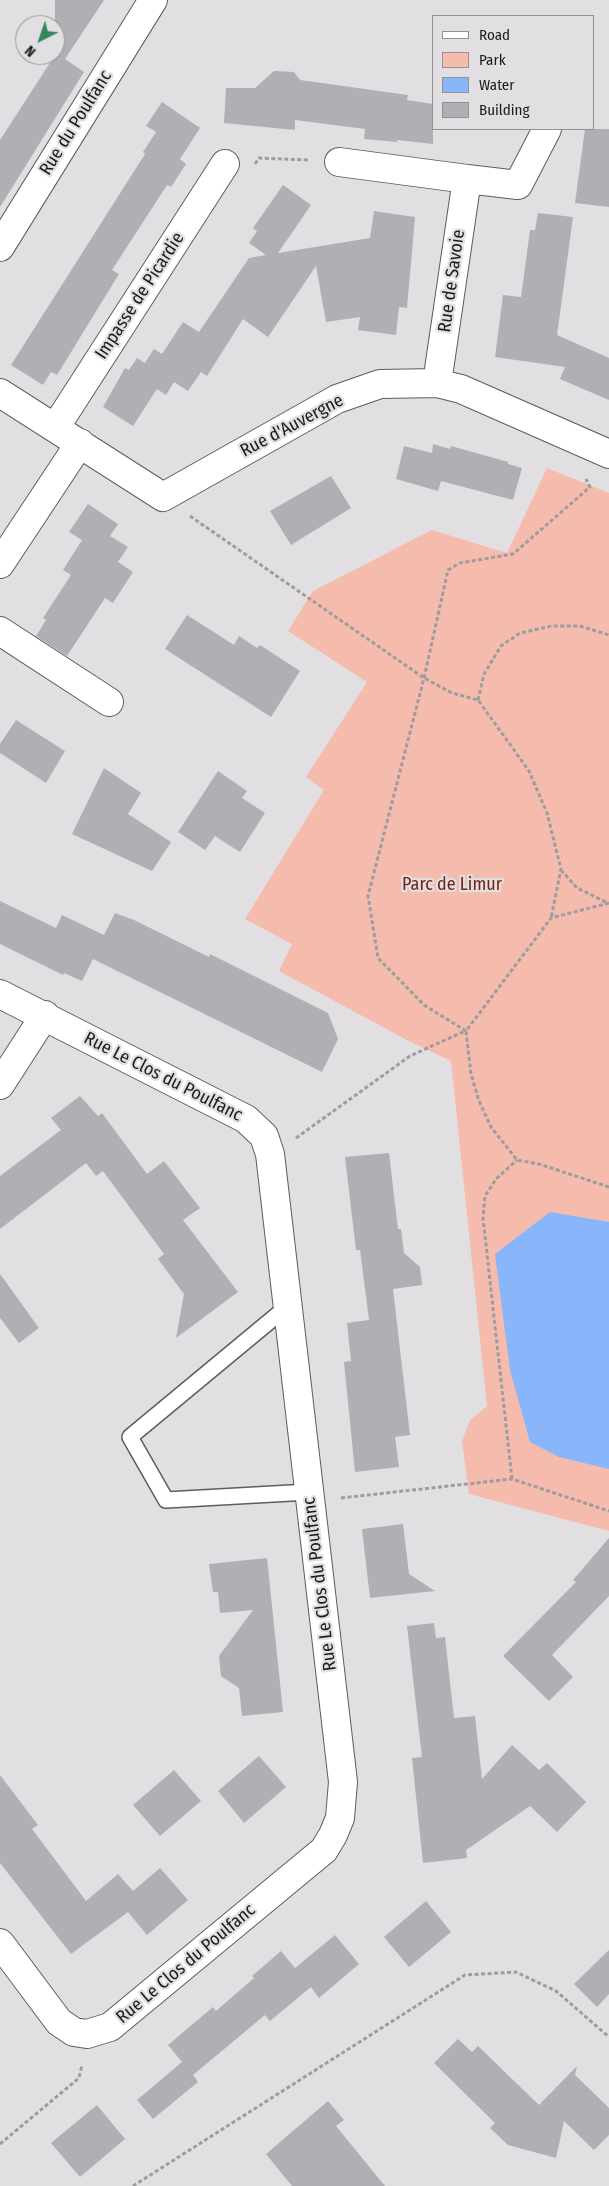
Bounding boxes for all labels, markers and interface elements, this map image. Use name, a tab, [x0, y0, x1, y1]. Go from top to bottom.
north arrow	[15, 15, 65, 65]
legend	[432, 15, 594, 130]
text: Road	[479, 26, 510, 44]
text: N	[22, 42, 39, 60]
text: Park	[479, 51, 506, 69]
street label: Rue du Poulfanc	[35, 67, 117, 179]
text: Water	[479, 76, 514, 94]
text: Building	[479, 101, 530, 119]
street label: Rue de Savoie	[434, 228, 470, 334]
street label: Impasse de Picardie	[91, 229, 189, 363]
street label: Rue d'Auvergne	[237, 390, 347, 462]
park label: Parc de Limur	[402, 874, 502, 896]
street label: Rue Le Clos du Poulfanc	[80, 1028, 246, 1126]
street label: Rue Le Clos du Poulfanc	[299, 1496, 341, 1672]
street label: Rue Le Clos du Poulfanc	[112, 1899, 260, 2029]

